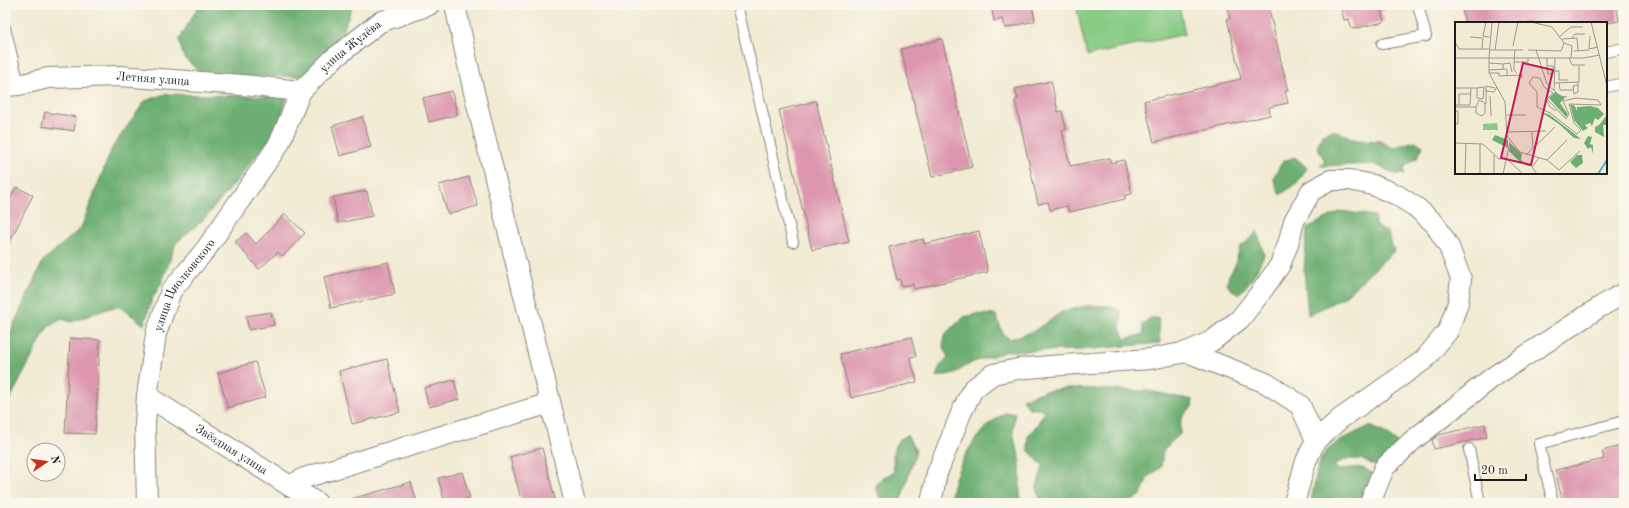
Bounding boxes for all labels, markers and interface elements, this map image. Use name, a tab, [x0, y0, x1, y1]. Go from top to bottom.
street label: улица Жулёва	[318, 18, 384, 75]
inset map	[1455, 22, 1607, 174]
street label: Летняя улица	[116, 71, 190, 88]
street label: улица Циолковского	[152, 237, 218, 333]
street label: Звёздная улица	[193, 423, 269, 477]
north arrow	[26, 442, 66, 482]
text: N	[48, 455, 61, 466]
scale bar	[1475, 456, 1526, 482]
text: 20 m	[1481, 465, 1508, 477]

